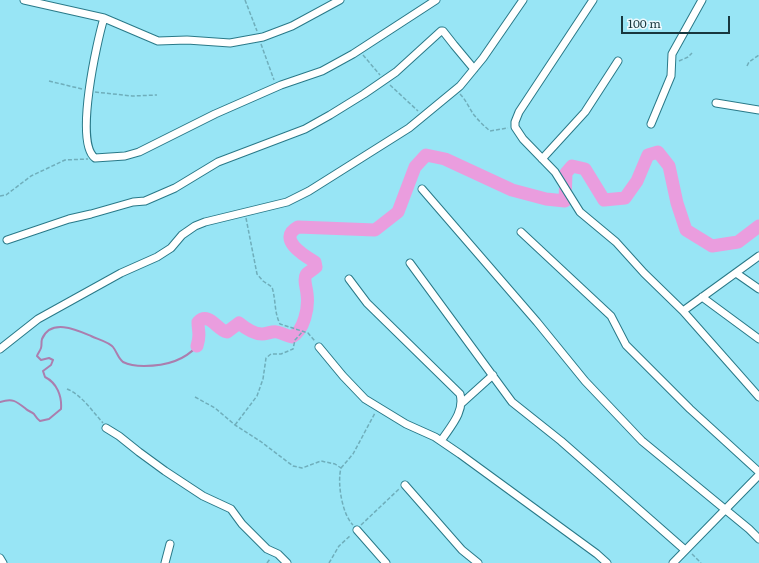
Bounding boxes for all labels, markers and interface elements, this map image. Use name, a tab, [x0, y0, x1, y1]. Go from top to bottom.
scale bar	[623, 8, 732, 34]
text: 100 m	[628, 14, 661, 32]

